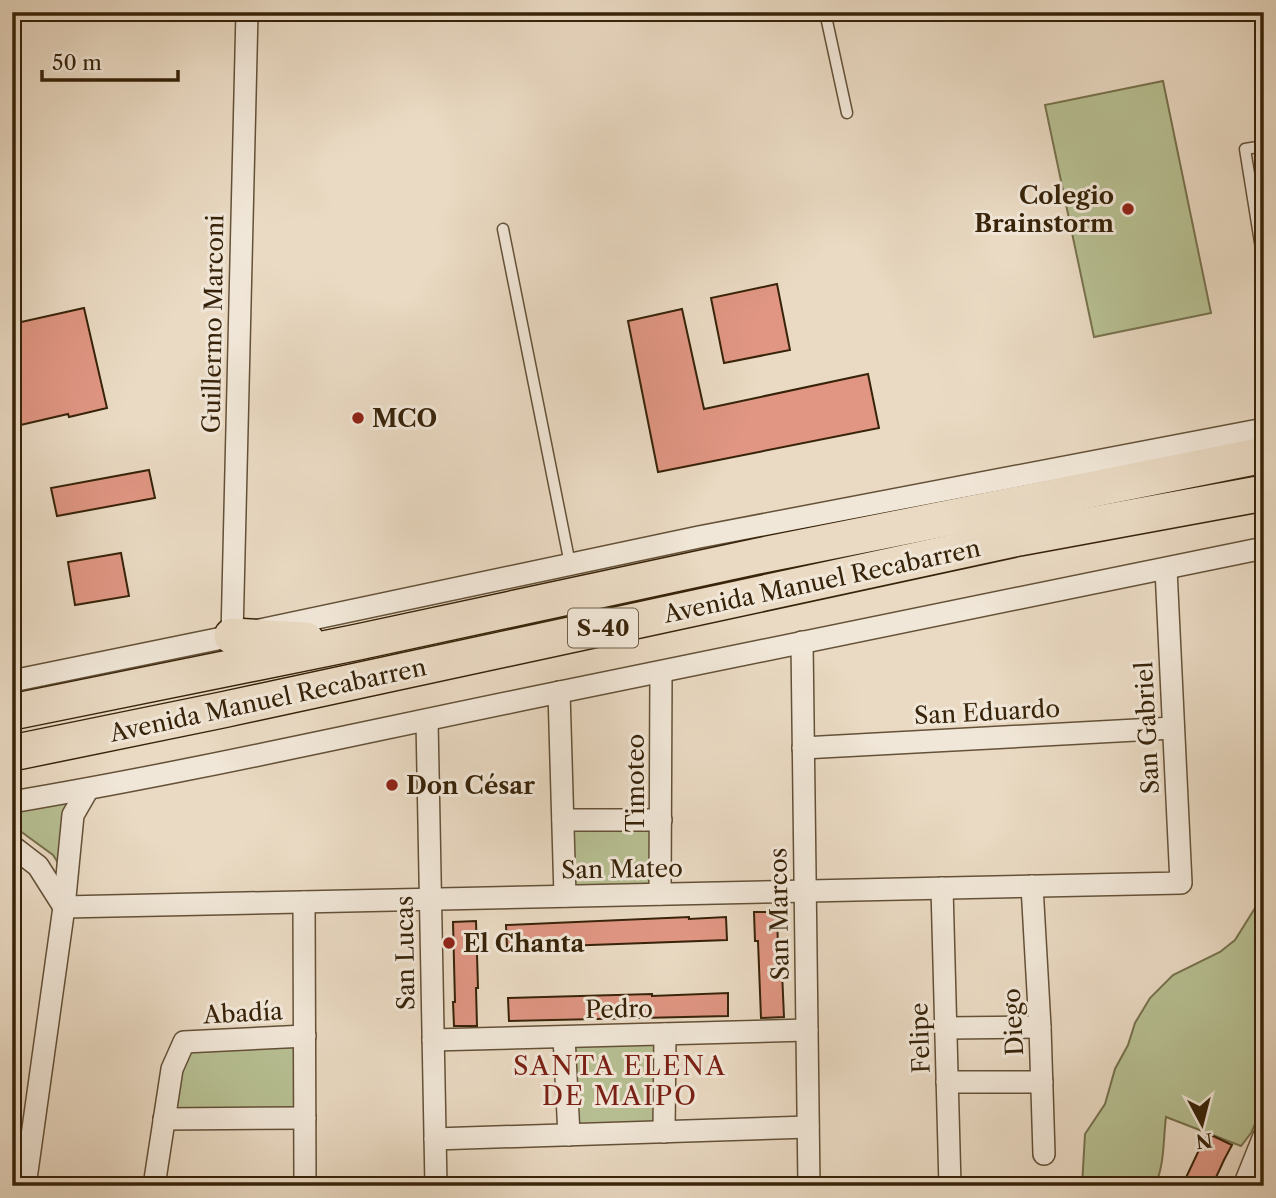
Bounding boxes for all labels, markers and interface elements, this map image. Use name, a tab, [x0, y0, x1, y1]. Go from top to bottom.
scale bar	[42, 38, 178, 82]
text: 50 m	[52, 50, 102, 75]
place label: Colegio Brainstorm	[974, 181, 1114, 238]
marker: Colegio Brainstorm	[1120, 201, 1136, 217]
street label: Guillermo Marconi	[197, 214, 229, 434]
place label: MCO	[372, 404, 437, 433]
marker: MCO	[350, 410, 366, 426]
street label: Avenida Manuel Recabarren	[660, 533, 983, 629]
road number: S-40	[568, 608, 638, 648]
street label: Avenida Manuel Recabarren	[106, 652, 429, 748]
street label: San Gabriel	[1129, 661, 1165, 795]
street label: San Eduardo	[913, 694, 1061, 730]
street label: Timoteo	[621, 734, 650, 832]
place label: Don César	[406, 771, 535, 800]
marker: Don César	[384, 777, 400, 793]
street label: San Marcos	[763, 847, 795, 981]
street label: San Mateo	[561, 853, 683, 885]
street label: San Lucas	[390, 895, 420, 1011]
place label: El Chanta	[463, 929, 586, 958]
marker: El Chanta	[441, 935, 457, 951]
street label: Diego	[997, 988, 1029, 1056]
street label: Pedro	[585, 994, 653, 1024]
street label: Abadía	[202, 996, 284, 1030]
street label: Felipe	[904, 1002, 936, 1074]
district label: SANTA ELENA DE MAIPO	[513, 1050, 727, 1112]
north arrow	[1168, 1090, 1238, 1160]
text: N	[1194, 1128, 1214, 1153]

